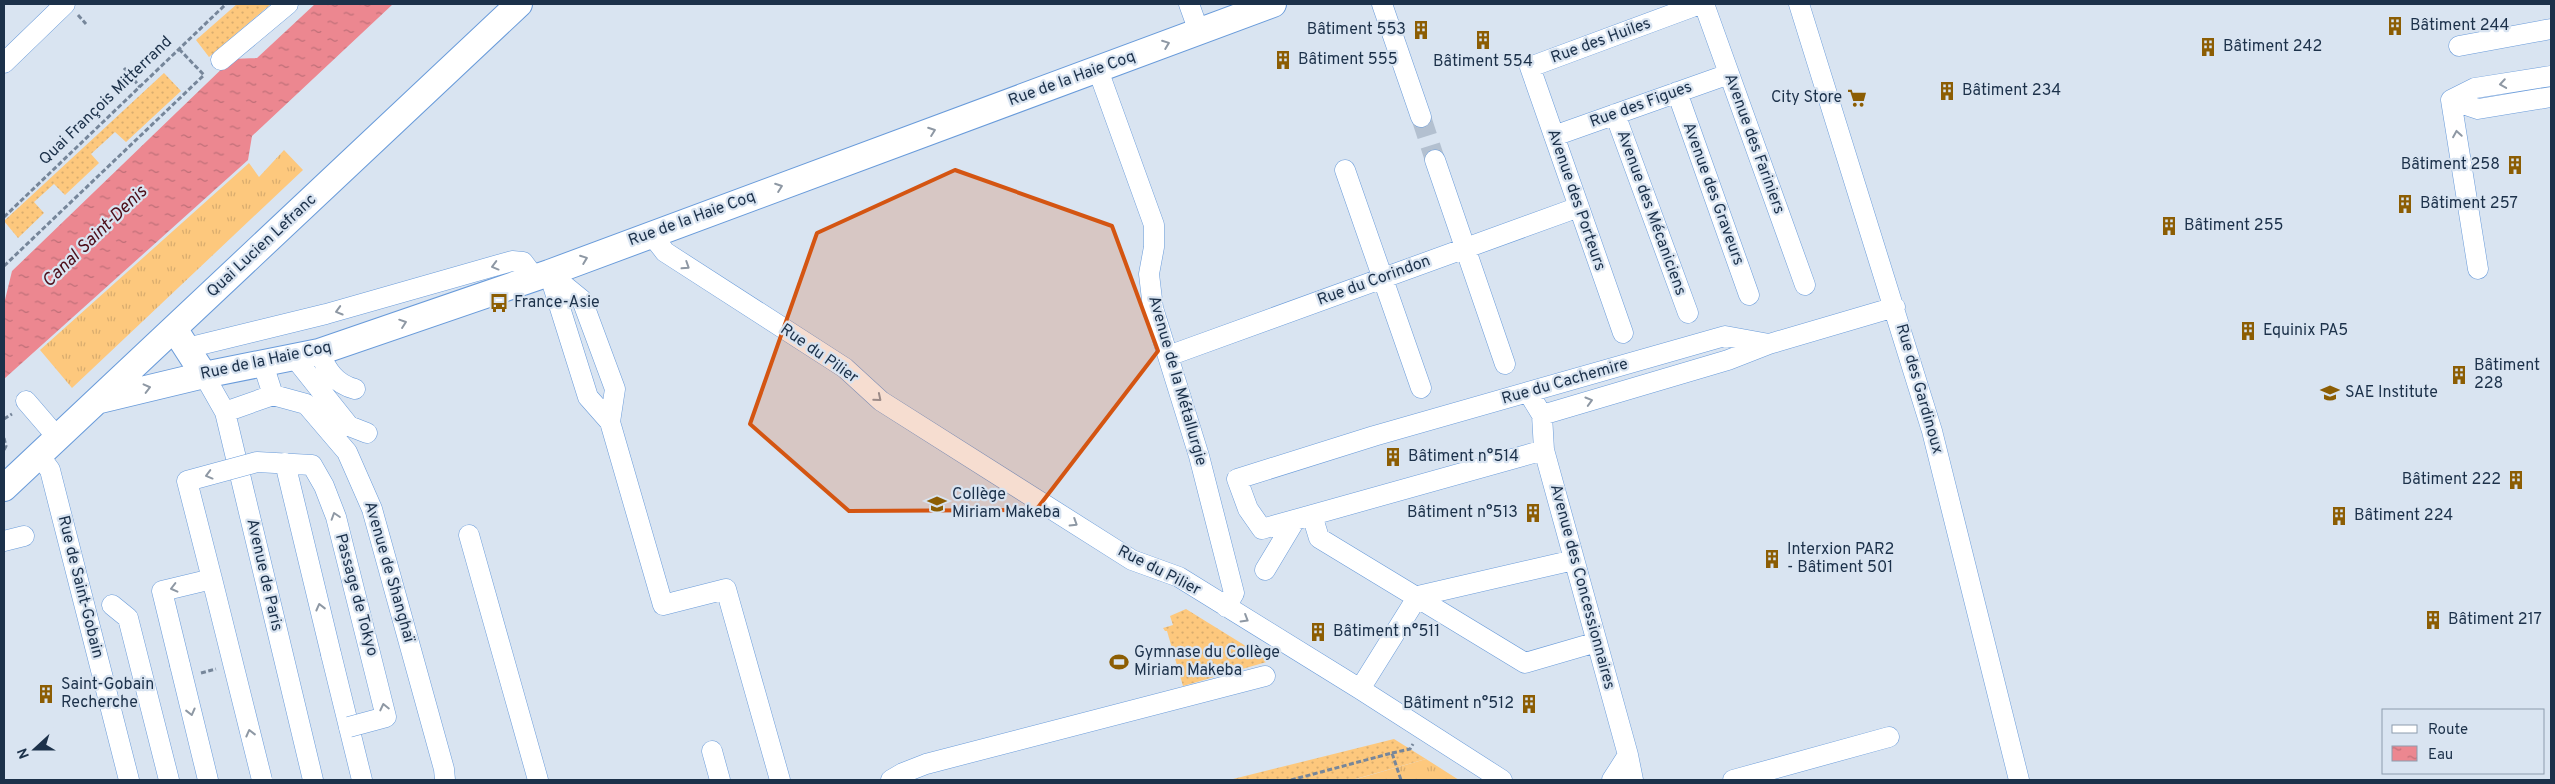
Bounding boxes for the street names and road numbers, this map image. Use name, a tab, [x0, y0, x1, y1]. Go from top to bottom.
street label: Rue des Huiles	[1548, 14, 1654, 68]
street label: Quai François Mitterrand	[35, 32, 177, 170]
street label: Rue de la Haie Coq	[1006, 47, 1138, 111]
street label: Avenue des Fariniers	[1719, 71, 1789, 217]
street label: Rue des Figues	[1587, 77, 1695, 133]
street label: Avenue des Graveurs	[1678, 120, 1748, 268]
street label: Avenue des Porteurs	[1542, 127, 1610, 273]
street label: Avenue des Mécaniciens	[1612, 128, 1690, 298]
street label: Rue de la Haie Coq	[626, 187, 758, 251]
street label: Quai Lucien Lefranc	[203, 190, 321, 302]
street label: Rue du Corindon	[1315, 251, 1433, 311]
street label: Avenue de la Métallurgie	[1143, 294, 1211, 468]
street label: Rue du Pilier	[776, 320, 862, 388]
street label: Rue des Gardinoux	[1891, 322, 1947, 456]
street label: Rue de la Haie Coq	[199, 337, 333, 385]
street label: Rue du Cachemire	[1500, 354, 1630, 410]
street label: Avenue des Concessionnaires	[1545, 482, 1619, 692]
street label: Avenue de Shanghaï	[359, 499, 419, 646]
street label: Rue de Saint-Gobain	[53, 514, 107, 660]
street label: Avenue de Paris	[241, 517, 287, 633]
street label: Passage de Tokyo	[330, 532, 382, 659]
street label: Rue du Pilier	[1114, 541, 1204, 601]

